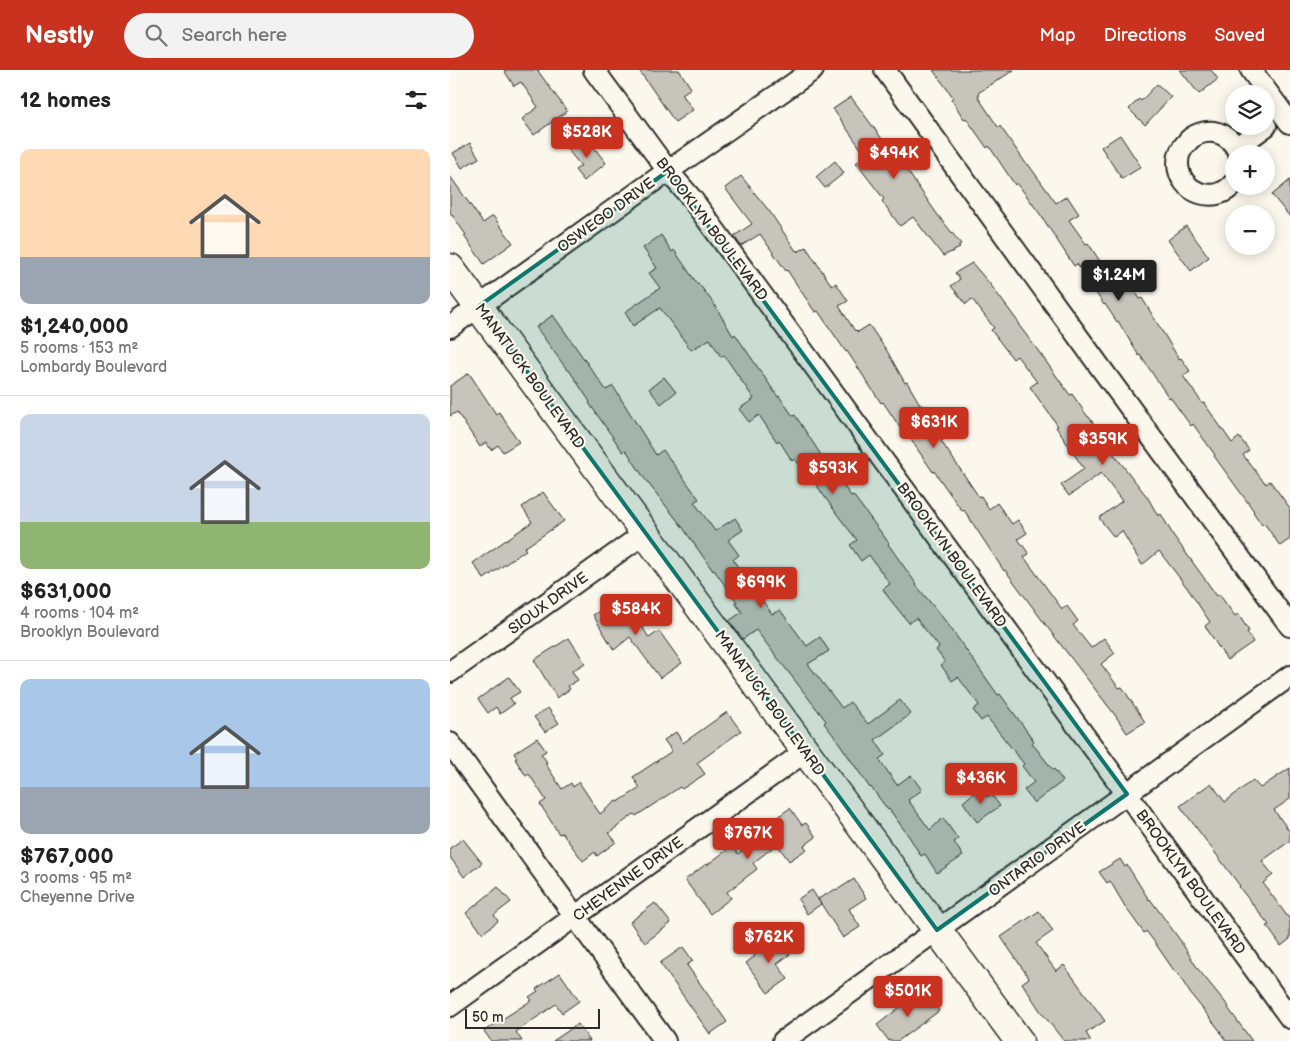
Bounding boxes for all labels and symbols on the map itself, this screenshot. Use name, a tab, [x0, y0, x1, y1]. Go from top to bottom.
pin: $528K	[552, 116, 622, 159]
pin: $494K	[859, 138, 929, 180]
street label: BROOKLYN BOULEVARD	[651, 154, 772, 305]
street label: OSWEGO DRIVE	[554, 174, 659, 257]
pin: $1.24M	[1078, 260, 1160, 302]
street label: MANATUCK BOULEVARD	[470, 300, 589, 453]
pin: $631K	[899, 406, 969, 449]
pin: $359K	[1068, 424, 1138, 466]
pin: $593K	[798, 452, 868, 495]
street label: BROOKLYN BOULEVARD	[893, 479, 1011, 632]
pin: $699K	[726, 566, 796, 609]
street label: SIOUX DRIVE	[505, 568, 592, 639]
pin: $584K	[601, 594, 671, 636]
street label: MANATUCK BOULEVARD	[710, 627, 829, 780]
pin: $436K	[946, 762, 1016, 805]
street label: BROOKLYN BOULEVARD	[1132, 806, 1250, 959]
pin: $767K	[713, 818, 783, 860]
street label: ONTARIO DRIVE	[985, 818, 1090, 901]
street label: CHEYENNE DRIVE	[569, 833, 687, 926]
pin: $762K	[734, 922, 804, 964]
pin: $501K	[873, 976, 943, 1018]
scale bar	[465, 1006, 600, 1029]

